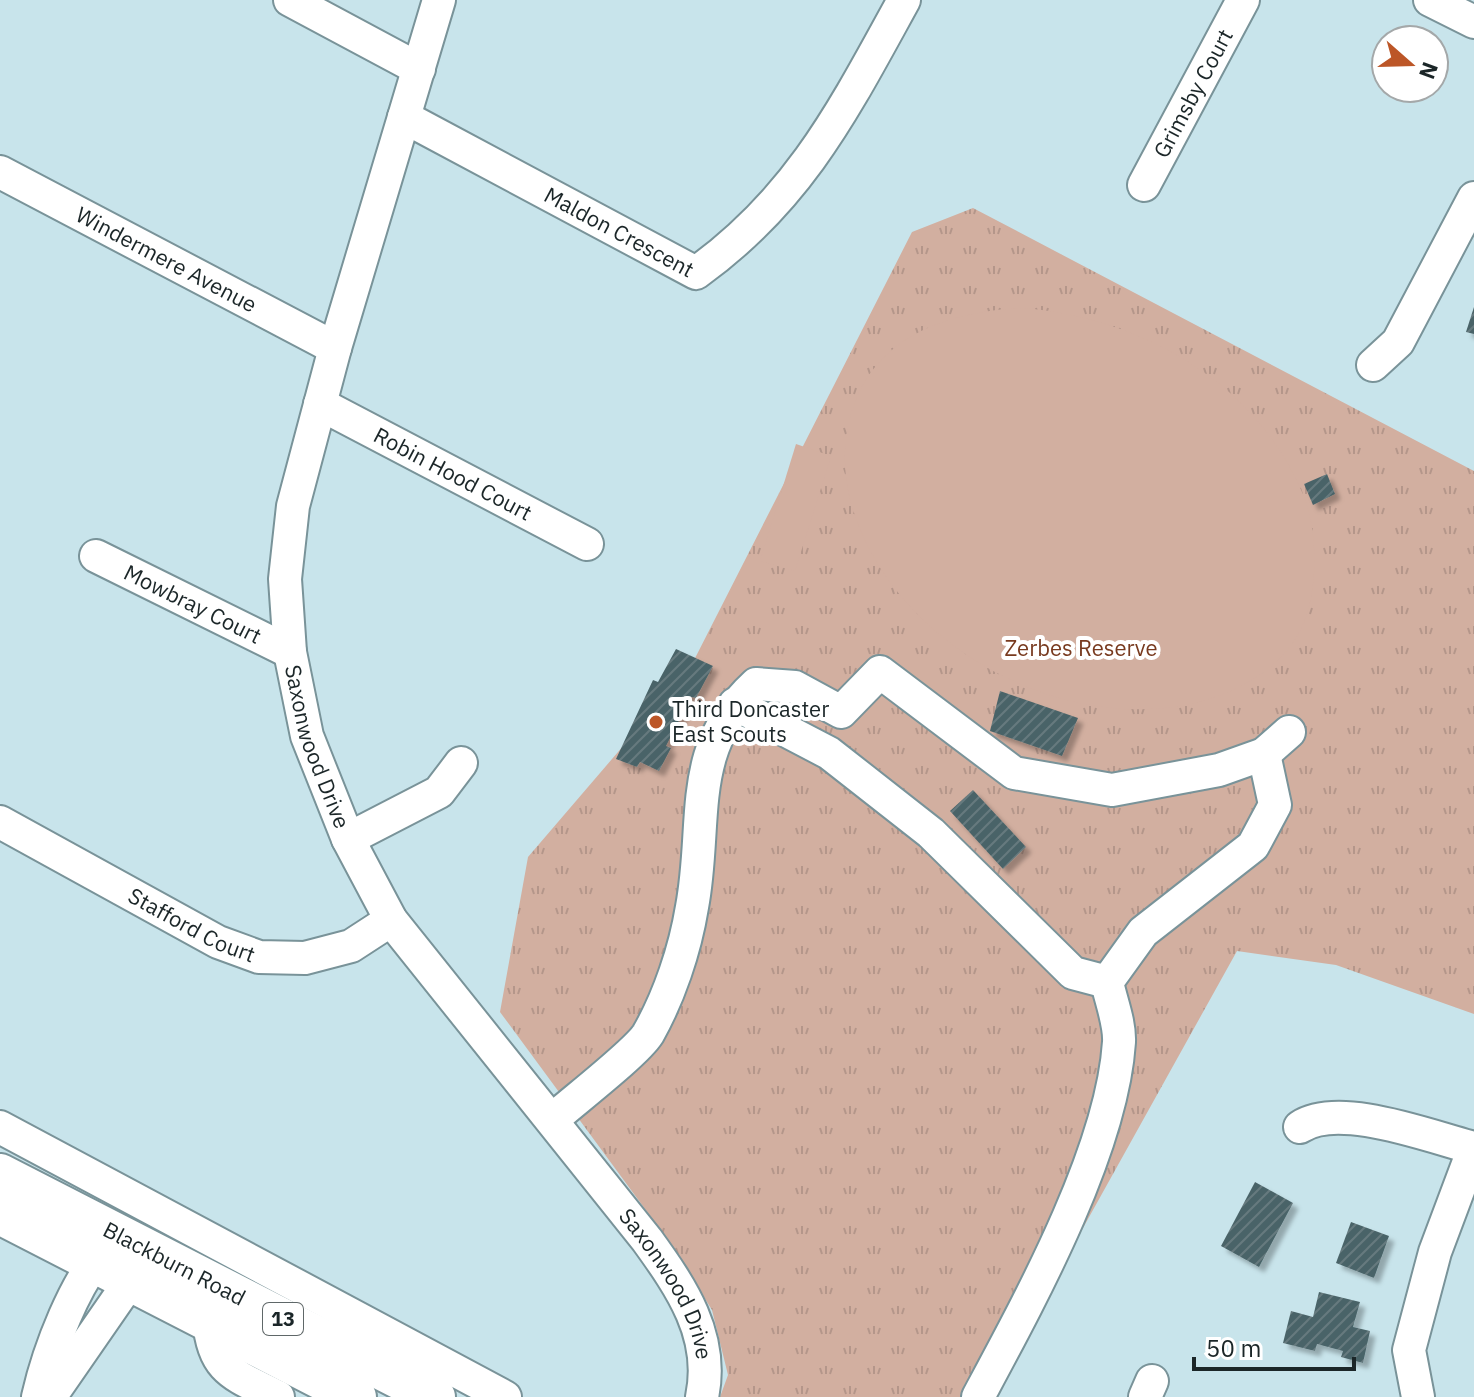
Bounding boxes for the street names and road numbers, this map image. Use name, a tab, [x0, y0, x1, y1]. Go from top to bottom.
street label: Grimsby Court	[1146, 24, 1239, 163]
street label: Maldon Crescent	[539, 180, 700, 283]
street label: Windermere Avenue	[71, 200, 262, 318]
street label: Robin Hood Court	[369, 420, 537, 527]
street label: Mowbray Court	[119, 557, 267, 650]
street label: Saxonwood Drive	[279, 662, 357, 833]
street label: Stafford Court	[123, 880, 260, 968]
street label: Saxonwood Drive	[613, 1202, 719, 1361]
street label: Blackburn Road	[98, 1214, 251, 1312]
road number: 13	[263, 1303, 303, 1335]

